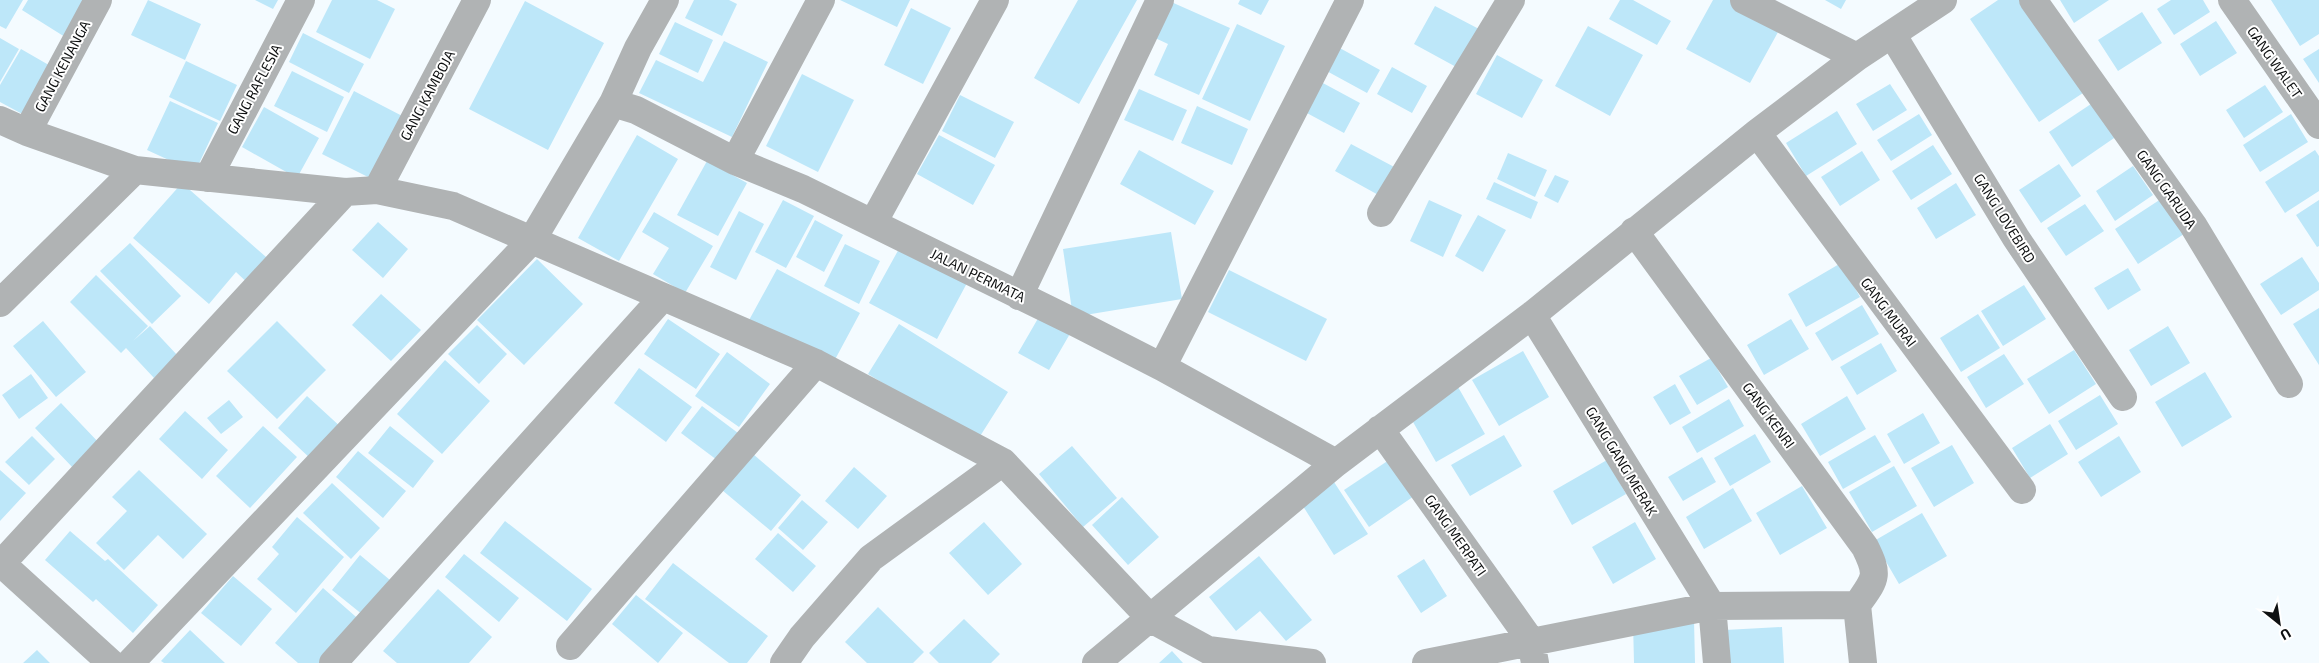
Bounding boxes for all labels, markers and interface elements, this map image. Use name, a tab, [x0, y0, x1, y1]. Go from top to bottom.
street label: GANG KENANGA	[31, 17, 93, 115]
street label: GANG WALET	[2244, 23, 2306, 101]
street label: GANG RAFLESIA	[223, 41, 285, 137]
street label: GANG KAMBOJA	[396, 47, 458, 143]
street label: GANG GARUDA	[2133, 146, 2201, 232]
street label: GANG LOVEBIRD	[1971, 170, 2039, 266]
street label: JALAN PERMATA	[928, 245, 1028, 305]
street label: GANG MURAI	[1858, 274, 1920, 350]
street label: GANG KENRI	[1739, 379, 1799, 451]
street label: GANG GANG MERAK	[1583, 403, 1662, 519]
street label: GANG MERPATI	[1422, 491, 1490, 579]
north arrow	[2254, 598, 2304, 648]
text: U	[2277, 625, 2294, 644]

